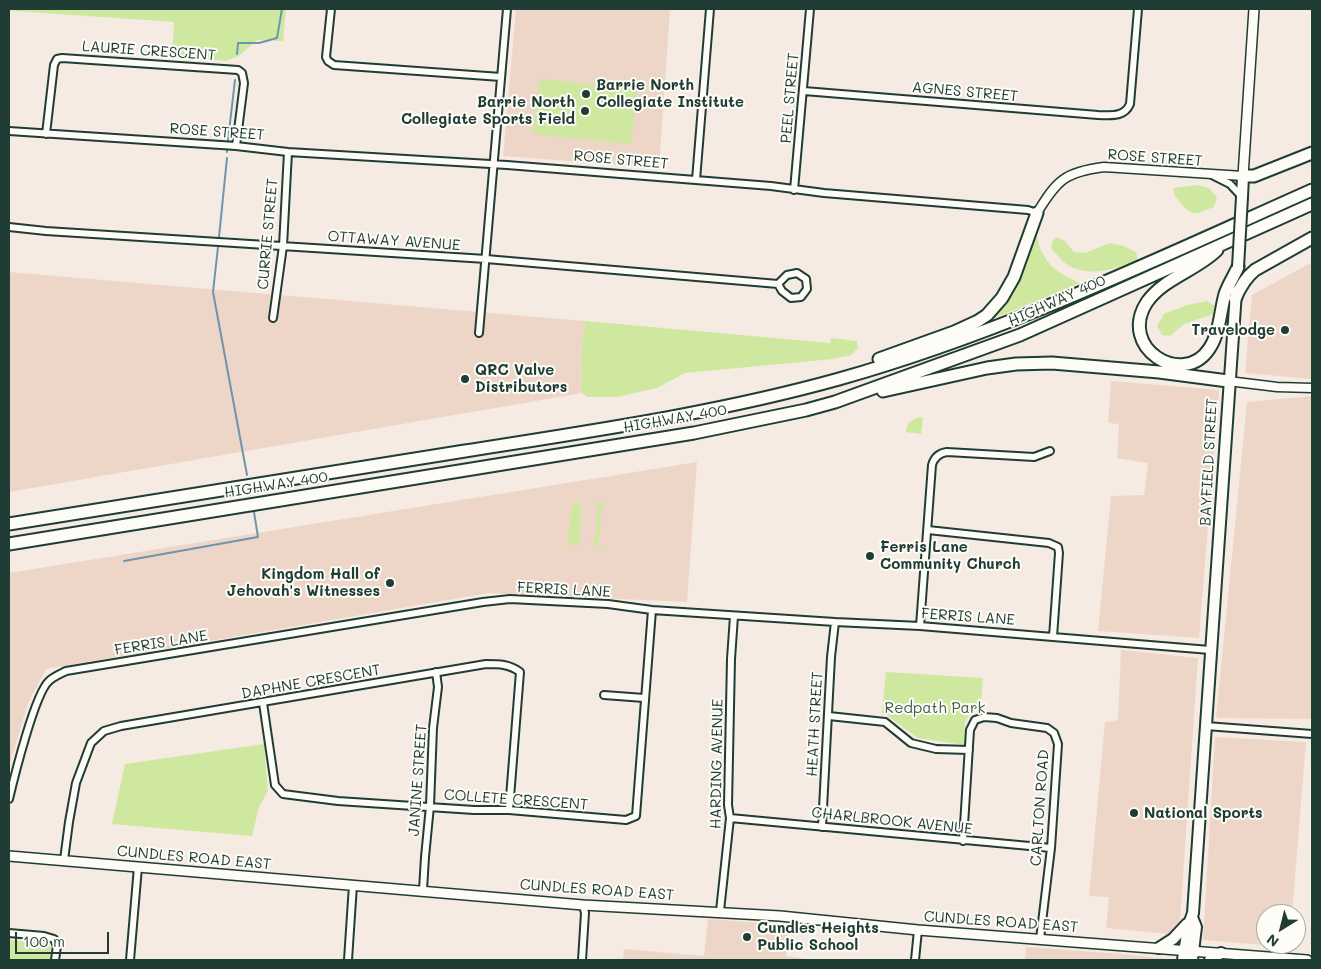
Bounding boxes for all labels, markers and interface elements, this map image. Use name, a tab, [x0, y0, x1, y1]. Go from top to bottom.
street label: LAURIE CRESCENT	[82, 37, 216, 65]
street label: PEEL STREET	[777, 52, 803, 144]
place label: Barrie North Collegiate Institute	[596, 76, 744, 111]
street label: AGNES STREET	[911, 78, 1019, 106]
marker: Barrie North Collegiate Institute	[580, 88, 592, 100]
place label: Barrie North Collegiate Sports Field	[401, 93, 575, 128]
marker: Barrie North Collegiate Sports Field	[579, 105, 591, 117]
street label: ROSE STREET	[169, 120, 265, 144]
street label: ROSE STREET	[1107, 146, 1203, 170]
street label: ROSE STREET	[573, 147, 669, 173]
street label: CURRIE STREET	[254, 177, 282, 291]
street label: OTTAWAY AVENUE	[327, 227, 461, 255]
street label: HIGHWAY 400	[1006, 272, 1108, 330]
place label: Travelodge	[1192, 321, 1275, 339]
marker: Travelodge	[1279, 324, 1291, 336]
place label: QRC Valve Distributors	[475, 361, 567, 396]
marker: QRC Valve Distributors	[459, 373, 471, 385]
street label: BAYFIELD STREET	[1197, 398, 1221, 526]
street label: HIGHWAY 400	[622, 401, 728, 437]
street label: HIGHWAY 400	[223, 468, 329, 502]
place label: Ferris Lane Community Church	[880, 538, 1020, 573]
marker: Ferris Lane Community Church	[864, 550, 876, 562]
place label: Kingdom Hall of Jehovah's Witnesses	[227, 565, 380, 600]
marker: Kingdom Hall of Jehovah's Witnesses	[384, 577, 396, 589]
street label: FERRIS LANE	[517, 579, 611, 601]
street label: FERRIS LANE	[921, 605, 1015, 629]
street label: FERRIS LANE	[113, 627, 209, 659]
street label: DAPHNE CRESCENT	[240, 661, 382, 703]
street label: HEATH STREET	[803, 671, 827, 777]
street label: HARDING AVENUE	[707, 699, 727, 829]
park label: Redpath Park	[885, 699, 985, 717]
street label: JANINE STREET	[405, 723, 431, 837]
street label: CARLTON ROAD	[1027, 749, 1053, 867]
street label: COLLETE CRESCENT	[443, 786, 589, 814]
street label: CHARLBROOK AVENUE	[811, 804, 973, 838]
place label: National Sports	[1144, 804, 1263, 822]
marker: National Sports	[1128, 807, 1140, 819]
street label: CUNDLES ROAD EAST	[116, 842, 272, 874]
street label: CUNDLES ROAD EAST	[519, 876, 675, 904]
north arrow	[1256, 904, 1306, 954]
street label: CUNDLES ROAD EAST	[923, 908, 1079, 936]
place label: Cundles Heights Public School	[757, 919, 879, 954]
scale bar	[18, 922, 111, 954]
text: N	[1263, 930, 1282, 952]
text: 100 m	[23, 931, 65, 951]
marker: Cundles Heights Public School	[741, 931, 753, 943]

